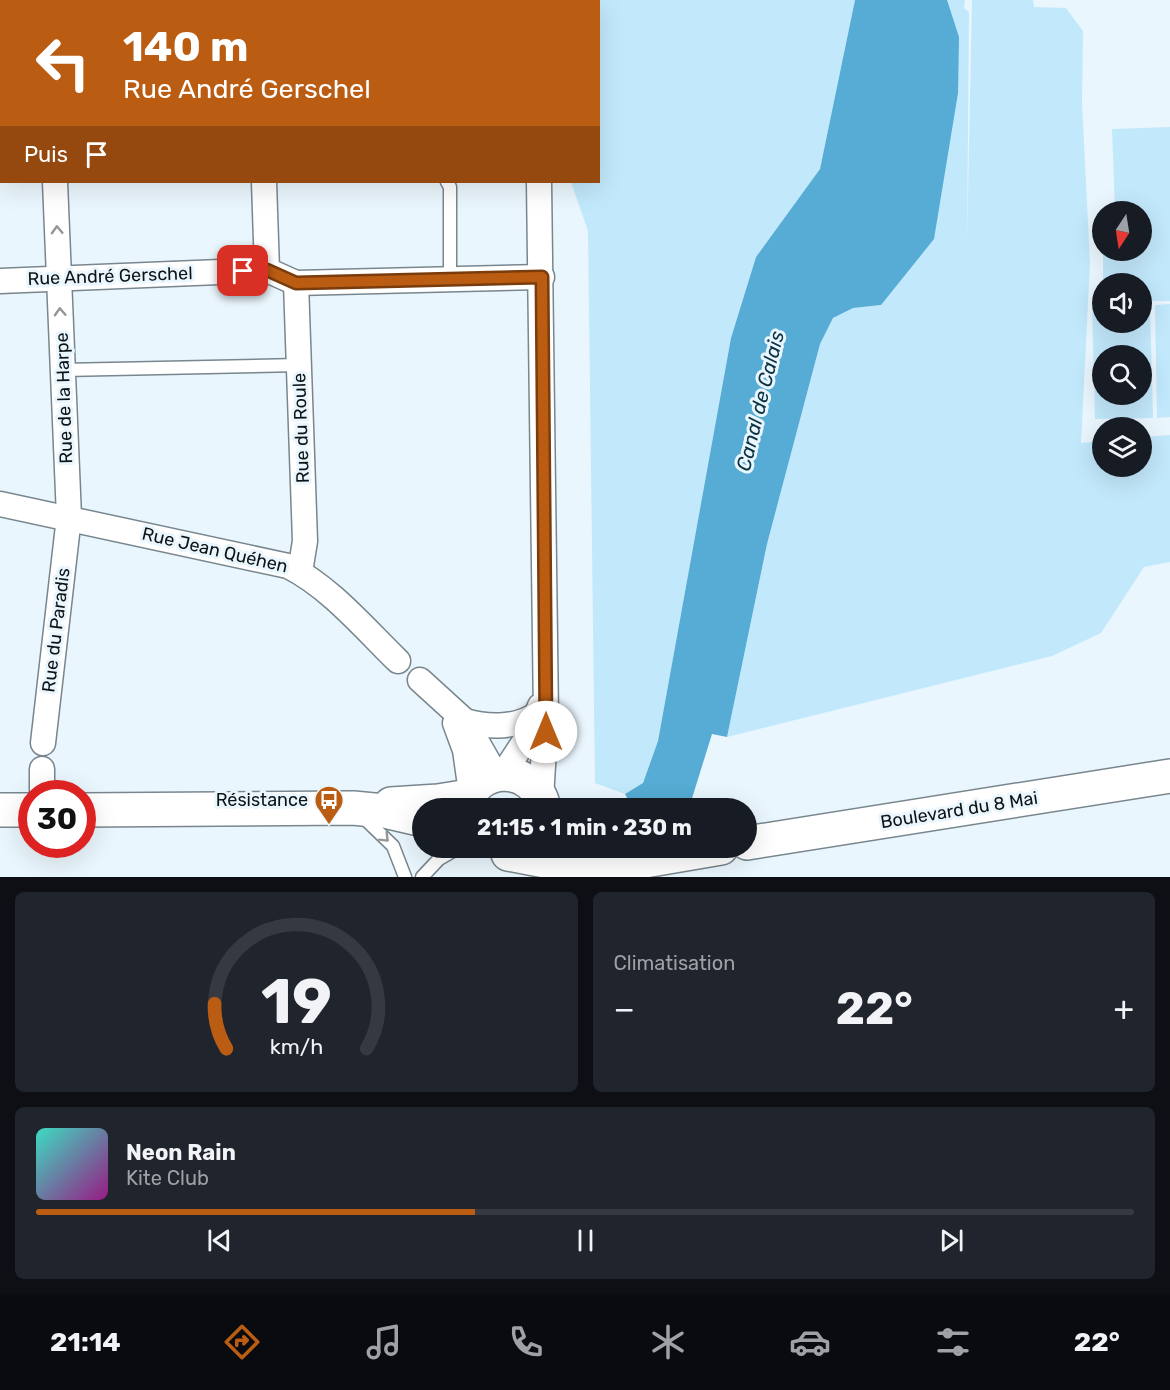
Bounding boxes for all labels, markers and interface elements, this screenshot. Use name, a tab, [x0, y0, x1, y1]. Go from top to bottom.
text: 140 m	[123, 22, 249, 72]
icon: left	[24, 24, 102, 102]
text: Rue André Gerschel	[123, 73, 371, 105]
icon: arrive	[80, 138, 113, 171]
text: Puis	[24, 141, 68, 168]
north arrow	[1092, 201, 1152, 261]
map controls	[1092, 201, 1152, 477]
one-way arrow	[50, 225, 63, 234]
pin	[217, 245, 268, 296]
icon: arrive	[226, 254, 259, 287]
street label: Rue André Gerschel	[27, 262, 193, 290]
button: sound	[1092, 273, 1152, 333]
one-way arrow	[54, 308, 67, 317]
water label: Canal de Calais	[731, 328, 789, 474]
street label: Rue de la Harpe	[51, 332, 77, 464]
button: search	[1092, 345, 1152, 405]
street label: Rue du Roule	[288, 372, 314, 484]
button: layers	[1092, 417, 1152, 477]
street label: Rue Jean Quéhen	[140, 523, 290, 577]
street label: Rue du Paradis	[37, 566, 75, 694]
position arrow	[514, 700, 578, 764]
speed limit sign: 30	[18, 780, 96, 858]
bus stop icon: Résistance	[313, 784, 345, 826]
street label: Boulevard du 8 Mai	[879, 787, 1039, 833]
place label: Résistance	[216, 789, 308, 811]
text: 21:15 · 1 min · 230 m	[477, 814, 692, 841]
one-way arrow	[378, 831, 389, 842]
text: Climatisation	[614, 951, 735, 975]
text: 19	[261, 965, 332, 1039]
text: 22°	[836, 982, 913, 1035]
text: −	[614, 989, 635, 1028]
text: +	[1113, 989, 1134, 1028]
text: km/h	[269, 1034, 323, 1059]
text: Neon Rain	[126, 1139, 236, 1166]
text: Kite Club	[126, 1166, 209, 1190]
icon: previous	[203, 1224, 236, 1257]
icon: pause	[569, 1224, 602, 1257]
icon: next	[935, 1224, 968, 1257]
icon: directions	[221, 1321, 263, 1363]
icon: music	[363, 1321, 405, 1363]
icon: phone	[505, 1321, 547, 1363]
icon: climate	[647, 1321, 689, 1363]
icon: car	[789, 1321, 831, 1363]
icon: filters	[932, 1321, 974, 1363]
text: 21:14	[50, 1326, 121, 1358]
text: 22°	[1074, 1326, 1120, 1358]

